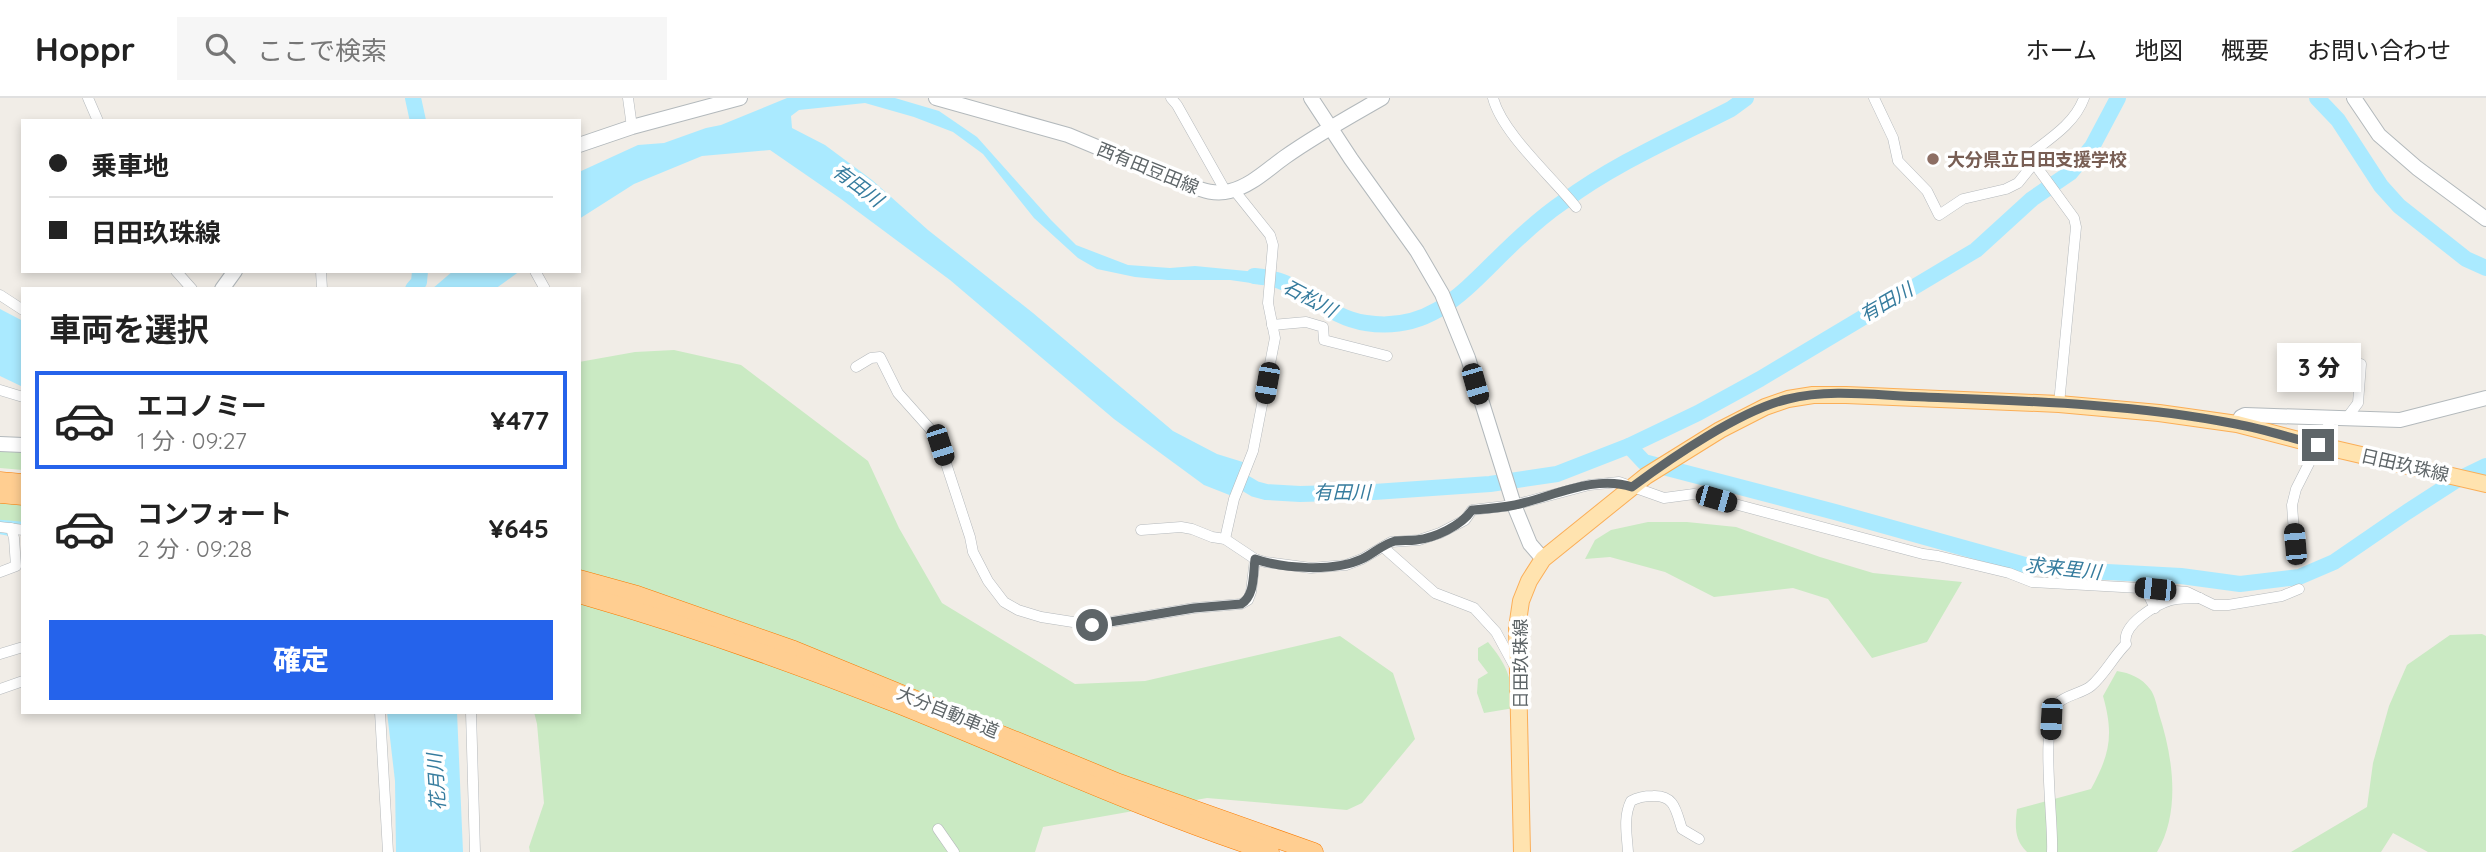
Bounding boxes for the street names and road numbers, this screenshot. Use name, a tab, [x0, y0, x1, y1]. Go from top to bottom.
street label: 西有田豆田線	[1094, 137, 1202, 199]
street label: 日田玖珠線	[2359, 444, 2451, 486]
street label: 日田玖珠線	[1509, 619, 1532, 709]
street label: 大分自動車道	[894, 681, 1002, 743]

